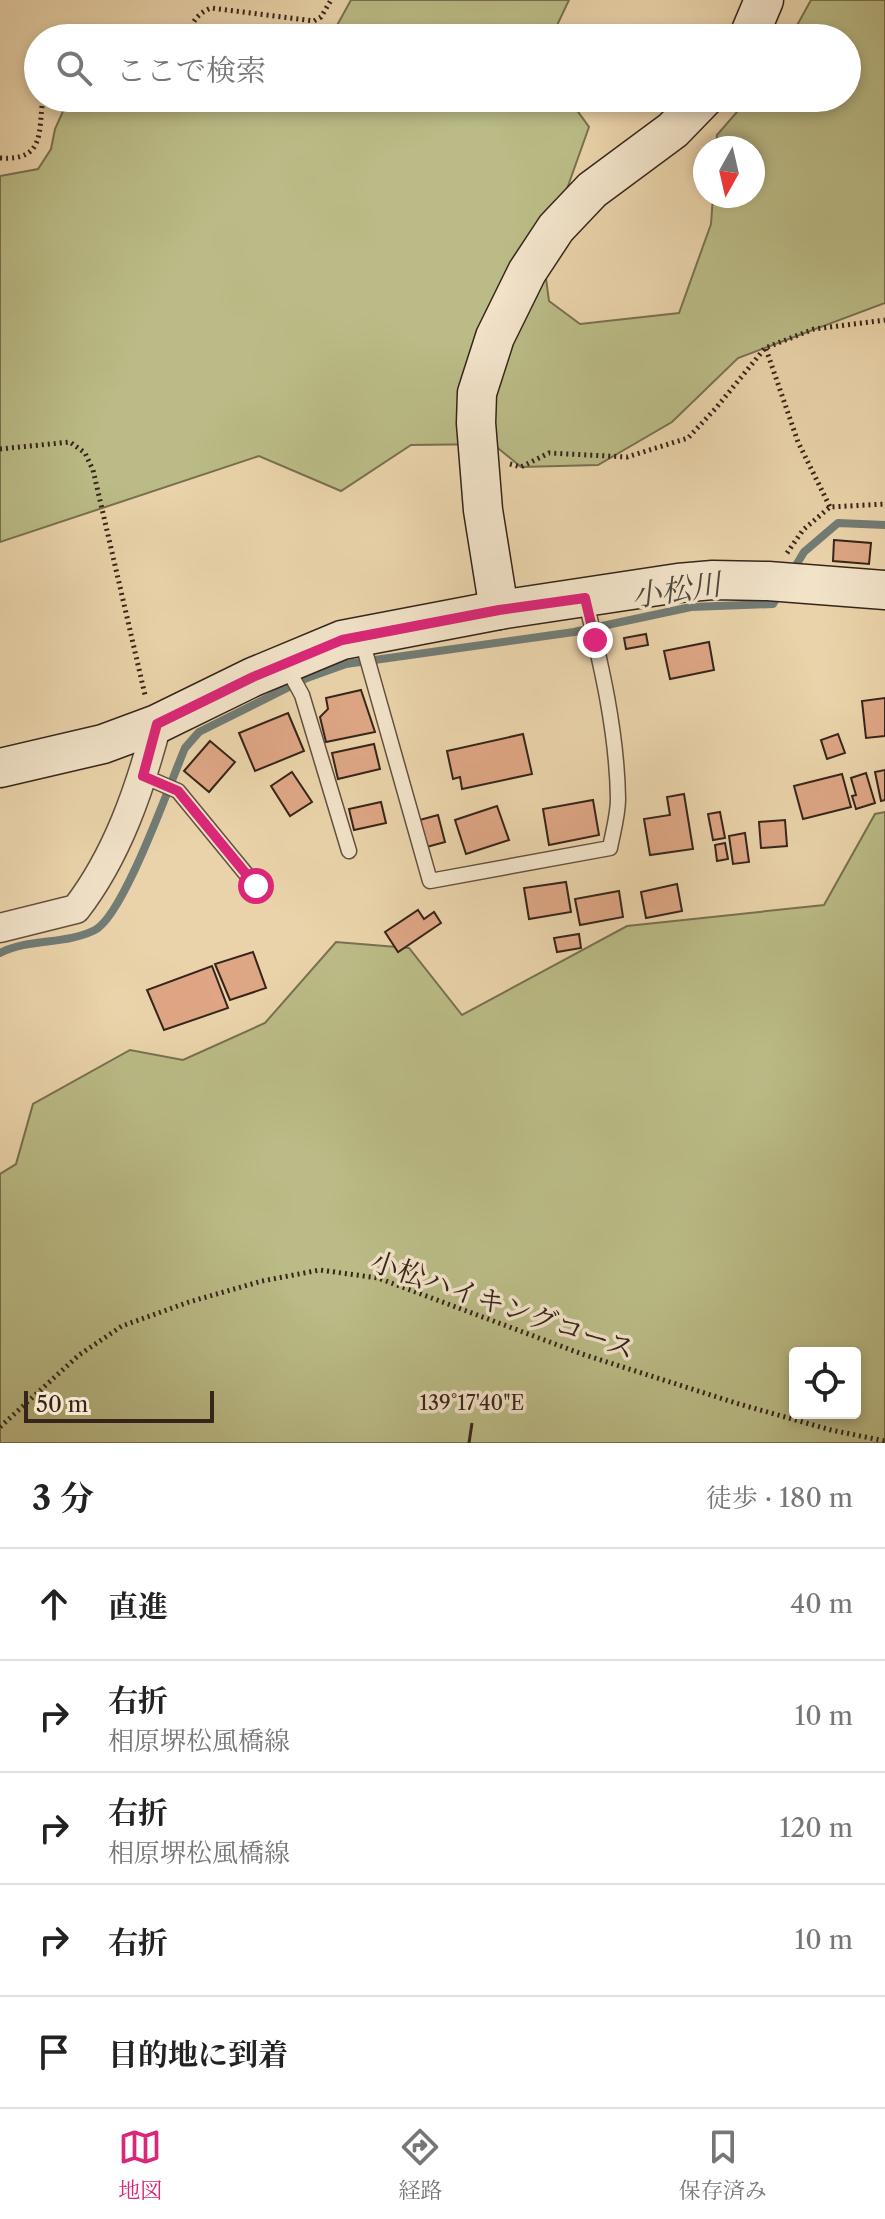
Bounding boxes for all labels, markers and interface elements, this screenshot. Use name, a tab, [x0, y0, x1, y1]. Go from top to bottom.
search box	[24, 24, 861, 112]
icon: search	[52, 46, 96, 90]
text: ここで検索	[116, 52, 266, 89]
north arrow	[693, 136, 765, 208]
water label: 小松川	[629, 565, 726, 615]
route end	[577, 622, 613, 658]
route start	[238, 868, 274, 904]
street label: 小松ハイキングコース	[366, 1244, 640, 1366]
map controls	[789, 1347, 861, 1419]
button: locate	[789, 1347, 861, 1419]
scale bar	[24, 1387, 214, 1423]
text: 50 m	[36, 1391, 88, 1418]
text: 139°17'40"E	[420, 1391, 524, 1415]
text: 3 分	[32, 1477, 94, 1519]
text: 徒歩 · 180 m	[706, 1482, 853, 1514]
icon: ahead	[32, 1582, 76, 1626]
text: 直進	[108, 1588, 168, 1625]
text: 40 m	[790, 1588, 853, 1620]
text: 右折	[108, 1682, 168, 1719]
icon: right	[32, 1694, 76, 1738]
text: 10 m	[794, 1700, 853, 1732]
text: 相原堺松風橋線	[108, 1725, 290, 1757]
text: 右折	[108, 1794, 168, 1831]
icon: right	[32, 1806, 76, 1850]
text: 120 m	[779, 1812, 853, 1844]
text: 相原堺松風橋線	[108, 1837, 290, 1869]
icon: right	[32, 1918, 76, 1962]
text: 右折	[108, 1924, 168, 1961]
text: 10 m	[794, 1924, 853, 1956]
icon: arrive	[32, 2030, 76, 2074]
text: 目的地に到着	[108, 2036, 288, 2073]
tab: 地図	[118, 2125, 162, 2204]
tab: 経路	[398, 2125, 443, 2204]
tab: 保存済み	[679, 2125, 767, 2204]

